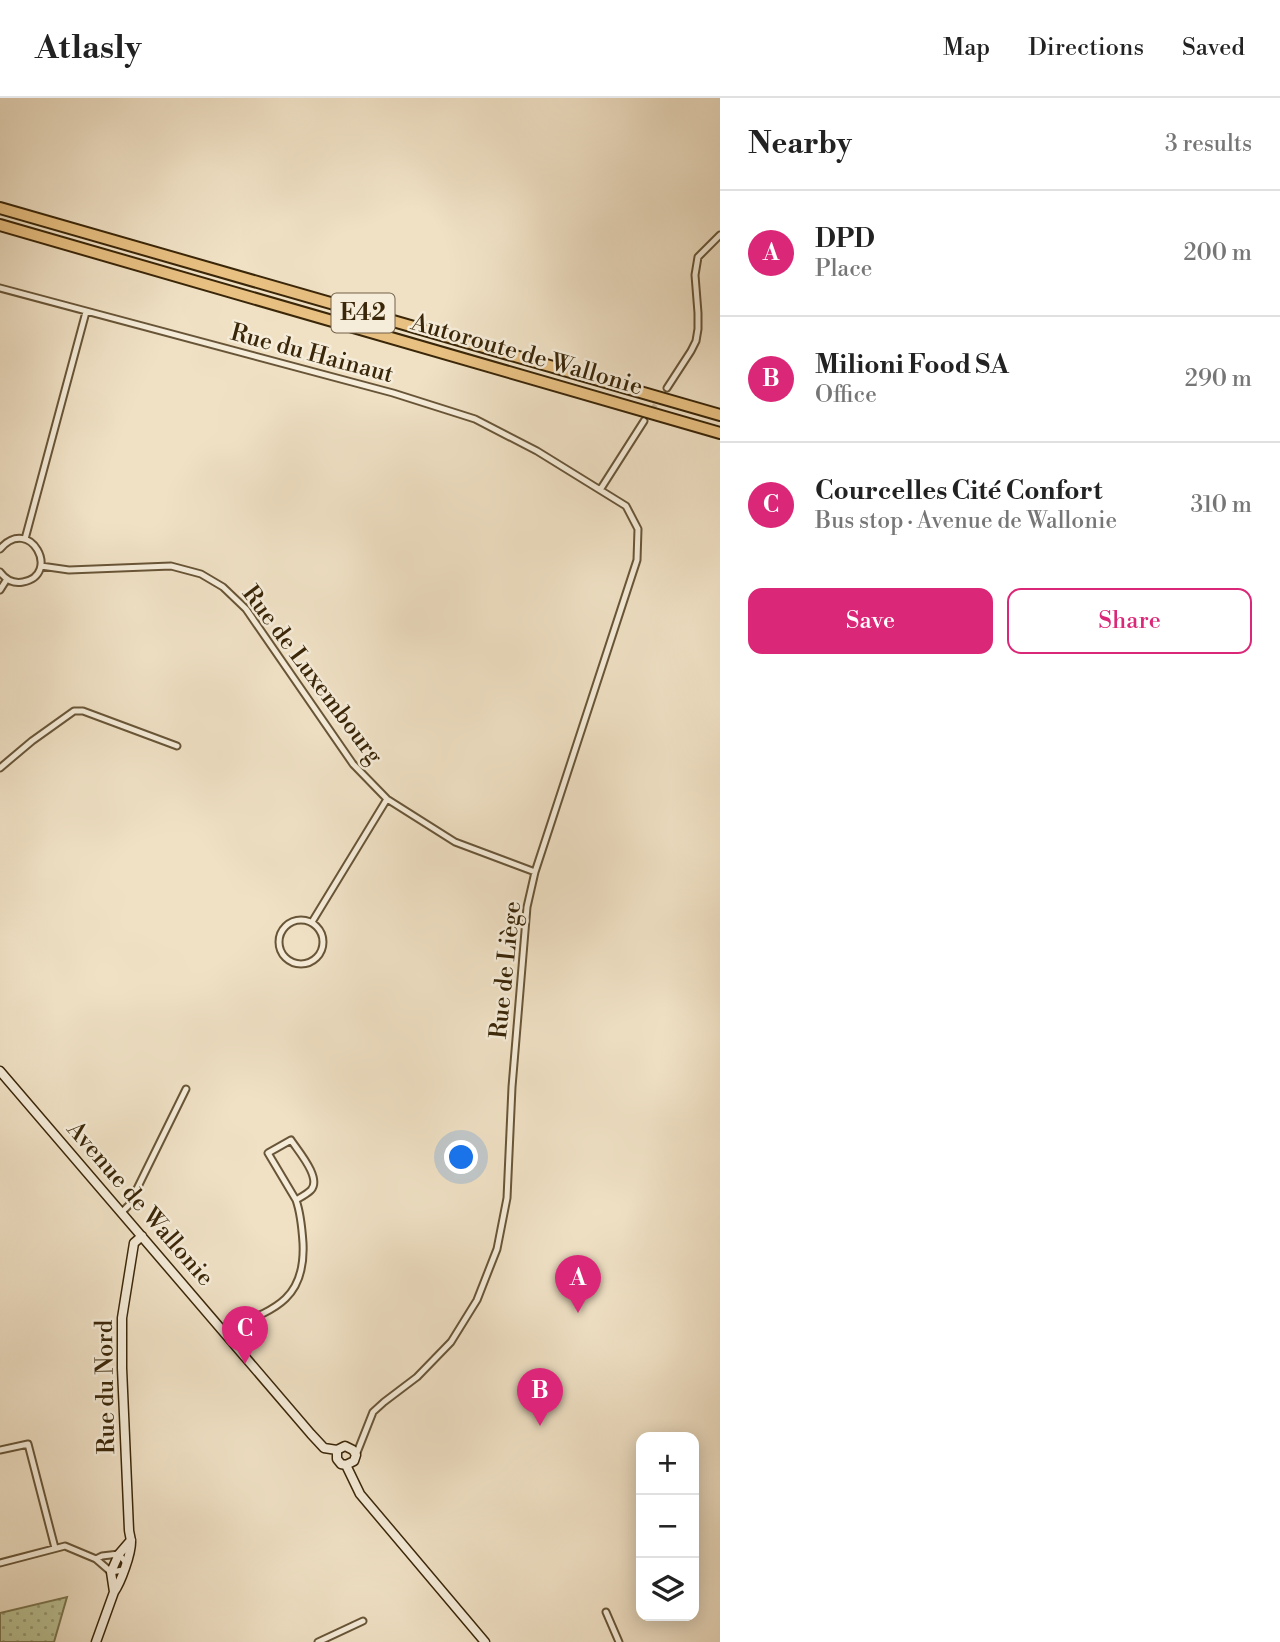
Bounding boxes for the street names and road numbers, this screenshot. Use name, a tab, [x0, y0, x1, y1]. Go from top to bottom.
road number: E42	[332, 294, 394, 332]
street label: Autoroute de Wallonie	[407, 307, 646, 402]
street label: Rue du Hainaut	[227, 318, 397, 390]
street label: Rue de Luxembourg	[235, 580, 389, 771]
street label: Rue de Liège	[484, 900, 528, 1040]
street label: Avenue de Wallonie	[59, 1114, 220, 1293]
street label: Rue du Nord	[90, 1319, 122, 1454]

